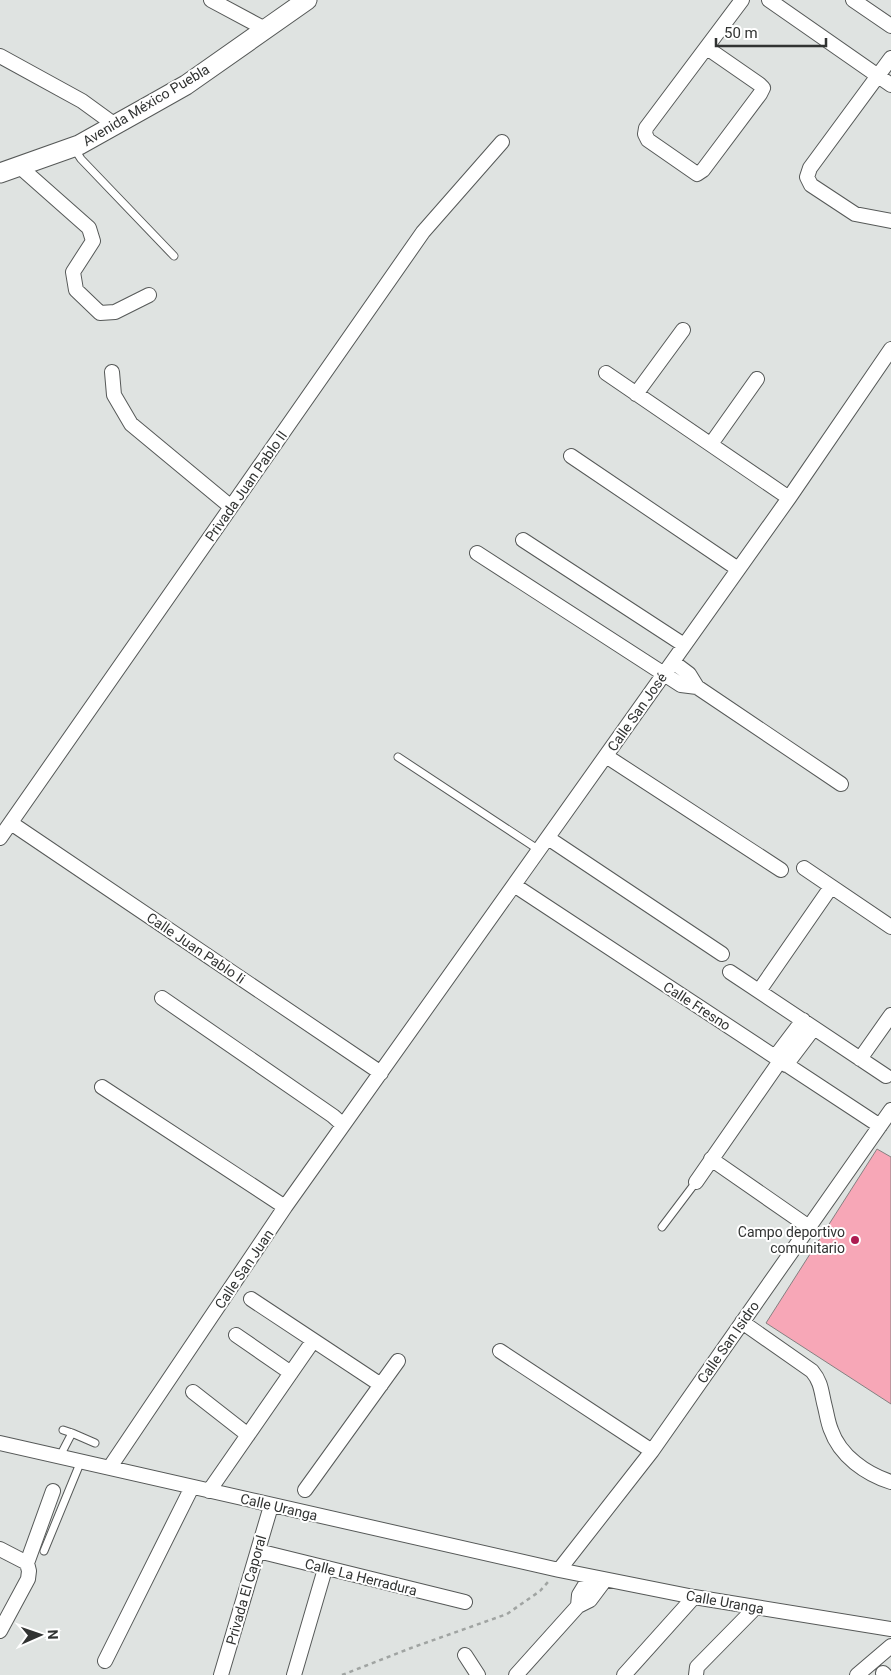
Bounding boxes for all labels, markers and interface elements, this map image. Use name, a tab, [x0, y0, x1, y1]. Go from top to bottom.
scale bar	[716, 15, 826, 47]
text: 50 m	[724, 24, 758, 42]
street label: Avenida México Puebla	[80, 61, 212, 149]
street label: Privada Juan Pablo II	[202, 428, 290, 544]
street label: Calle San José	[604, 670, 670, 754]
street label: Calle Juan Pablo Ii	[144, 909, 248, 987]
street label: Calle Fresno	[660, 978, 734, 1034]
place label: Campo deportivo comunitario	[738, 1224, 845, 1256]
street label: Calle San Juan	[212, 1226, 276, 1312]
marker: Campo deportivo comunitario	[849, 1234, 861, 1246]
street label: Calle San Isidro	[694, 1298, 762, 1386]
street label: Calle Uranga	[239, 1490, 319, 1524]
street label: Privada El Caporal	[223, 1533, 269, 1647]
street label: Calle La Herradura	[303, 1555, 419, 1599]
street label: Calle Uranga	[685, 1587, 765, 1617]
north arrow	[15, 1610, 65, 1660]
text: N	[45, 1629, 61, 1640]

